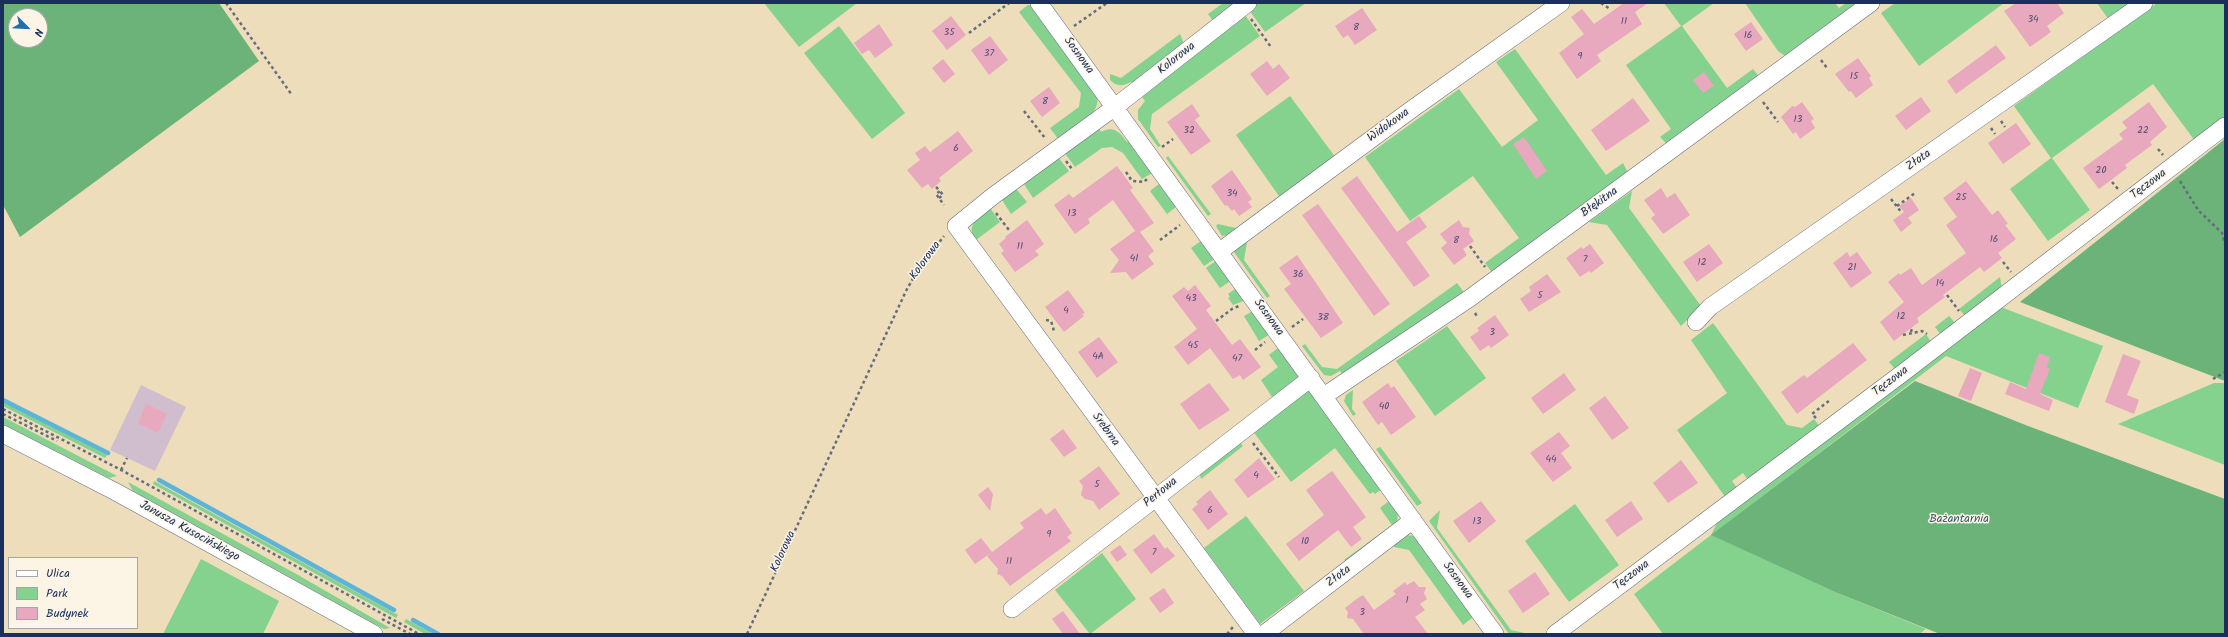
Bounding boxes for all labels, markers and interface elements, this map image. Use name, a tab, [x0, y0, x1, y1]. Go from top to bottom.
north arrow	[8, 8, 48, 48]
house number: 34	[2027, 14, 2039, 26]
house number: 11	[1621, 16, 1627, 28]
house number: 8	[1353, 22, 1359, 34]
text: N	[28, 26, 48, 39]
house number: 35	[943, 27, 955, 39]
house number: 16	[1744, 30, 1752, 42]
street label: Sosnowa	[1060, 35, 1096, 77]
street label: Kolorowa	[1155, 40, 1199, 78]
house number: 37	[984, 48, 994, 60]
house number: 9	[1578, 51, 1582, 63]
house number: 15	[1850, 71, 1858, 83]
house number: 8	[1042, 96, 1048, 108]
street label: Widokowa	[1365, 106, 1413, 146]
house number: 13	[1794, 114, 1802, 126]
house number: 32	[1183, 125, 1195, 137]
house number: 22	[2137, 125, 2149, 137]
house number: 6	[953, 143, 959, 155]
street label: Złota	[1904, 147, 1934, 175]
house number: 20	[2096, 165, 2106, 177]
street label: Tęczowa	[2128, 167, 2170, 203]
street label: Błękitna	[1579, 185, 1621, 221]
house number: 34	[1226, 188, 1238, 200]
house number: 25	[1955, 192, 1967, 204]
house number: 13	[1068, 208, 1076, 220]
house number: 16	[1990, 234, 1998, 246]
house number: 8	[1453, 235, 1459, 247]
street label: Kolorowa	[907, 239, 945, 283]
house number: 11	[1017, 241, 1023, 253]
house number: 41	[1130, 253, 1138, 265]
house number: 7	[1583, 254, 1587, 266]
house number: 12	[1698, 257, 1706, 269]
house number: 21	[1848, 262, 1856, 274]
house number: 36	[1292, 269, 1304, 281]
house number: 14	[1936, 278, 1944, 290]
house number: 5	[1537, 290, 1543, 302]
house number: 43	[1185, 293, 1197, 305]
street label: Sosnowa	[1250, 297, 1286, 339]
house number: 4	[1063, 305, 1069, 317]
house number: 12	[1897, 311, 1905, 323]
house number: 38	[1317, 312, 1329, 324]
house number: 3	[1489, 327, 1495, 339]
house number: 45	[1188, 340, 1198, 352]
house number: 4A	[1092, 351, 1104, 363]
house number: 47	[1232, 353, 1242, 365]
street label: Tęczowa	[1870, 364, 1912, 400]
house number: 40	[1379, 401, 1389, 413]
street label: Srebrna	[1088, 410, 1122, 450]
house number: 44	[1545, 454, 1557, 466]
house number: 4	[1253, 470, 1259, 482]
street label: Perłowa	[1141, 475, 1181, 511]
house number: 5	[1094, 479, 1100, 491]
street label: Janusza Kusocińskiego	[136, 498, 242, 566]
house number: 6	[1207, 505, 1213, 517]
park label: Bażantarnia	[1929, 513, 1989, 527]
house number: 13	[1473, 516, 1481, 528]
street label: Kolorowa	[768, 529, 800, 575]
house number: 9	[1047, 529, 1051, 541]
house number: 10	[1301, 536, 1309, 548]
house number: 7	[1152, 547, 1156, 559]
house number: 11	[1006, 556, 1012, 568]
legend	[8, 557, 138, 629]
street label: Tęczowa	[1611, 558, 1653, 594]
street label: Sosnowa	[1439, 560, 1475, 602]
street label: Złota	[1324, 563, 1354, 591]
text: Ulica	[46, 564, 70, 583]
text: Park	[46, 584, 68, 603]
house number: 1	[1405, 595, 1409, 607]
text: Budynek	[46, 604, 88, 623]
house number: 3	[1359, 607, 1365, 619]

